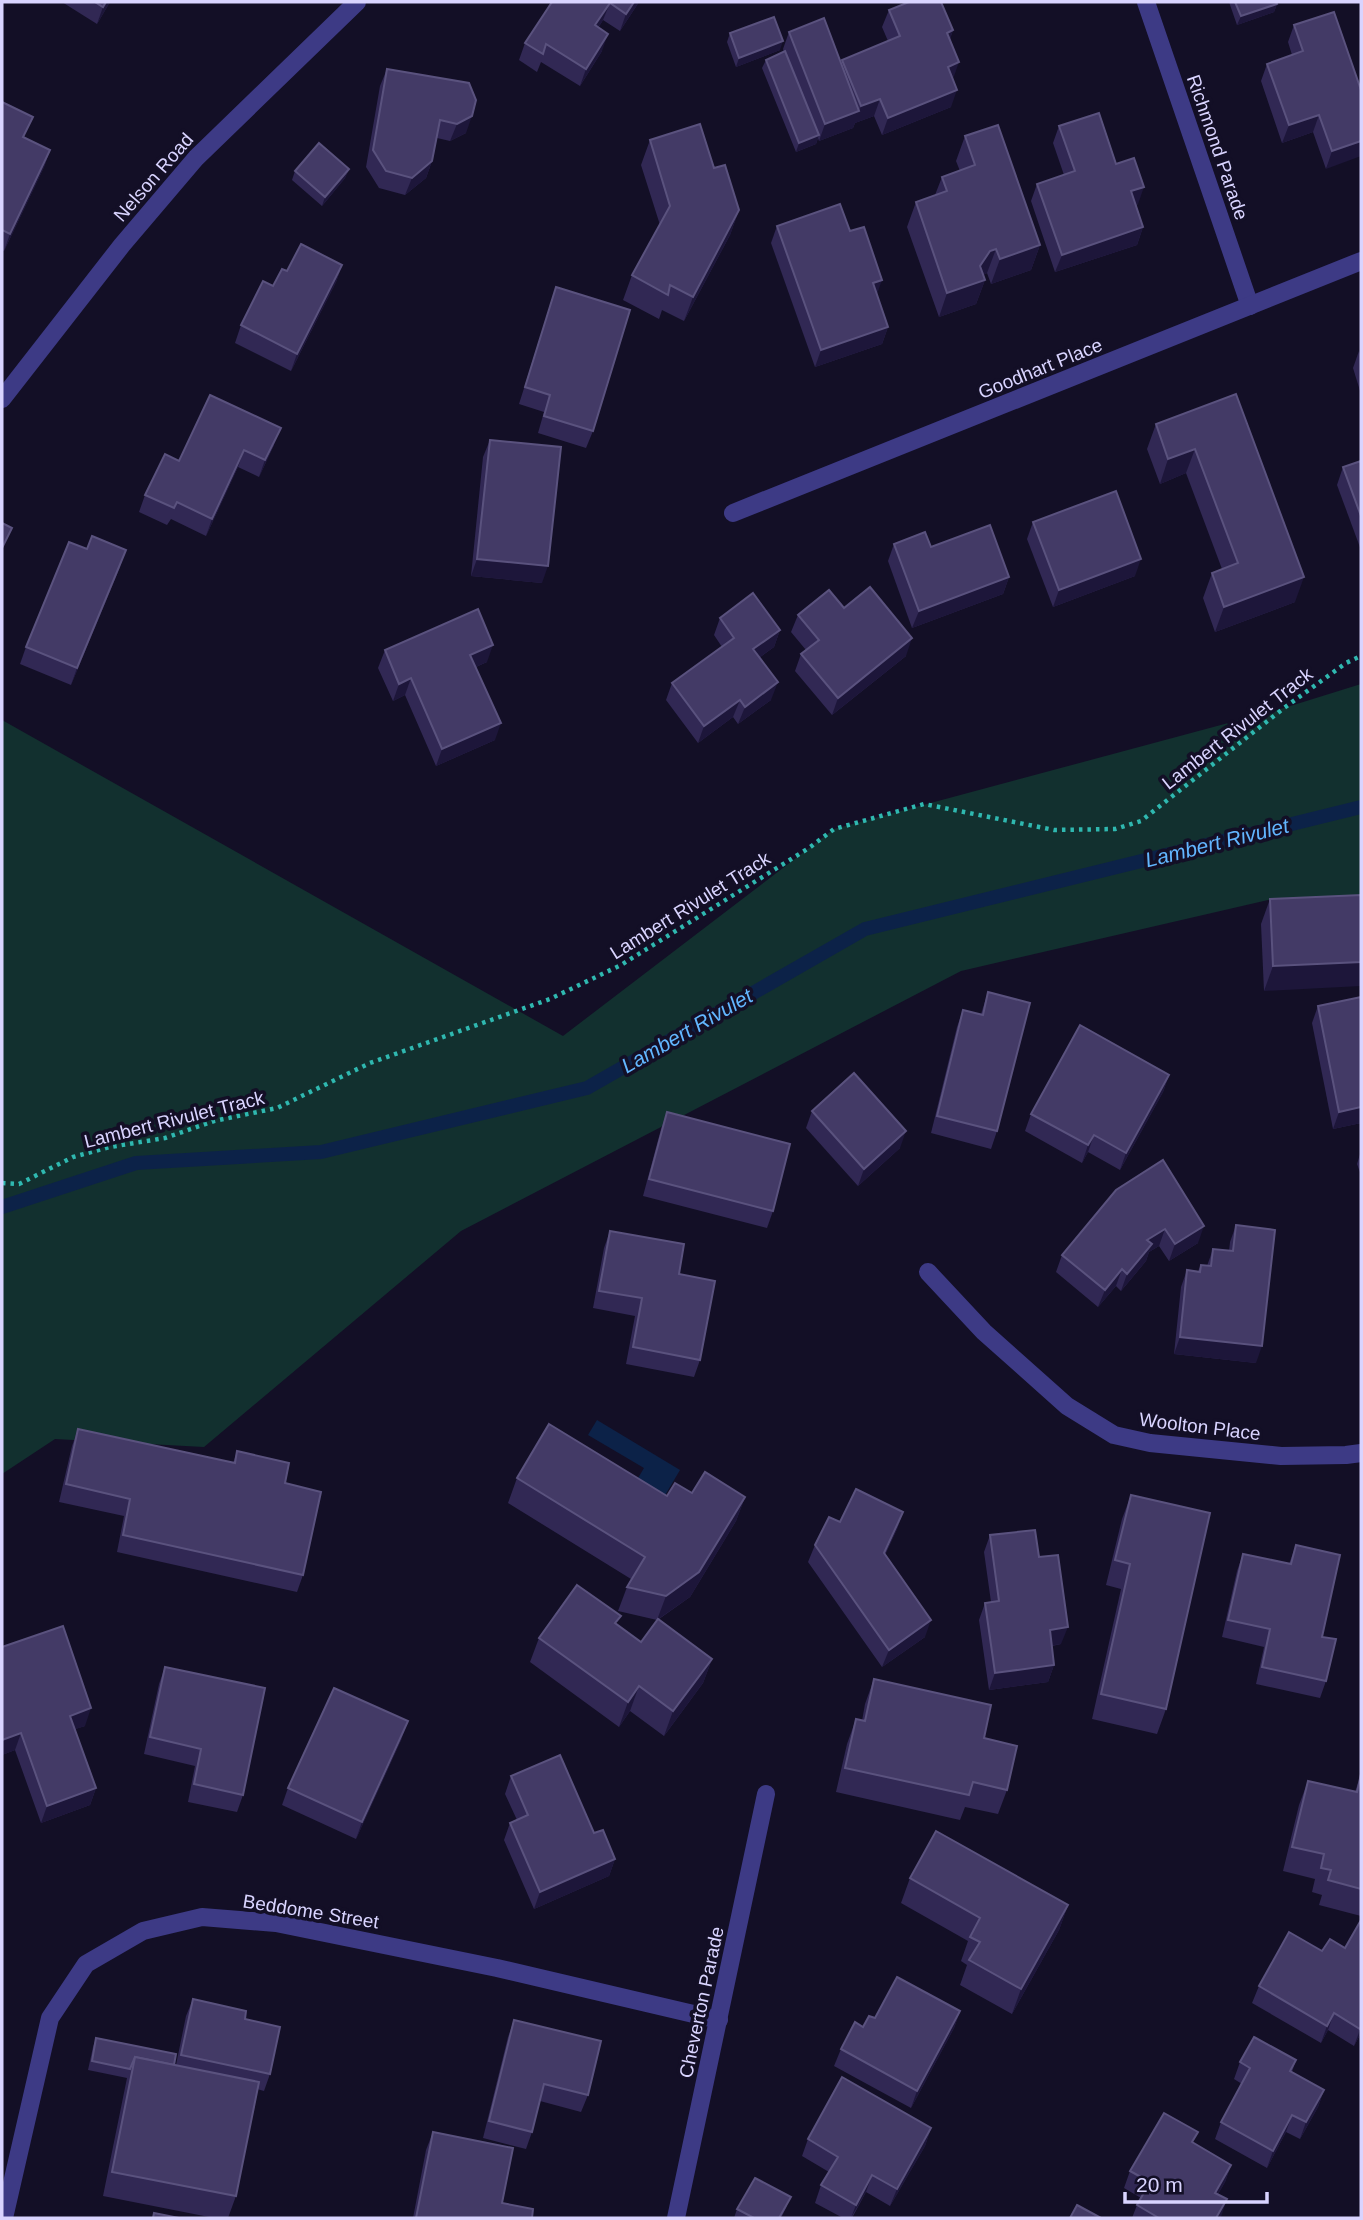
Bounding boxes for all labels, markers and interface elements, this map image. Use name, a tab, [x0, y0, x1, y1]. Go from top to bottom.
street label: Richmond Parade	[1183, 72, 1252, 222]
street label: Nelson Road	[109, 129, 197, 226]
street label: Goodhart Place	[975, 334, 1105, 403]
street label: Lambert Rivulet Track	[1158, 663, 1317, 794]
water label: Lambert Rivulet	[1143, 813, 1292, 871]
street label: Lambert Rivulet Track	[606, 847, 775, 963]
water label: Lambert Rivulet	[617, 983, 757, 1077]
street label: Lambert Rivulet Track	[82, 1087, 267, 1152]
street label: Woolton Place	[1138, 1409, 1262, 1444]
street label: Beddome Street	[241, 1890, 381, 1933]
street label: Cheverton Parade	[675, 1924, 728, 2080]
scale bar	[1125, 2160, 1267, 2204]
text: 20 m	[1136, 2173, 1183, 2196]

